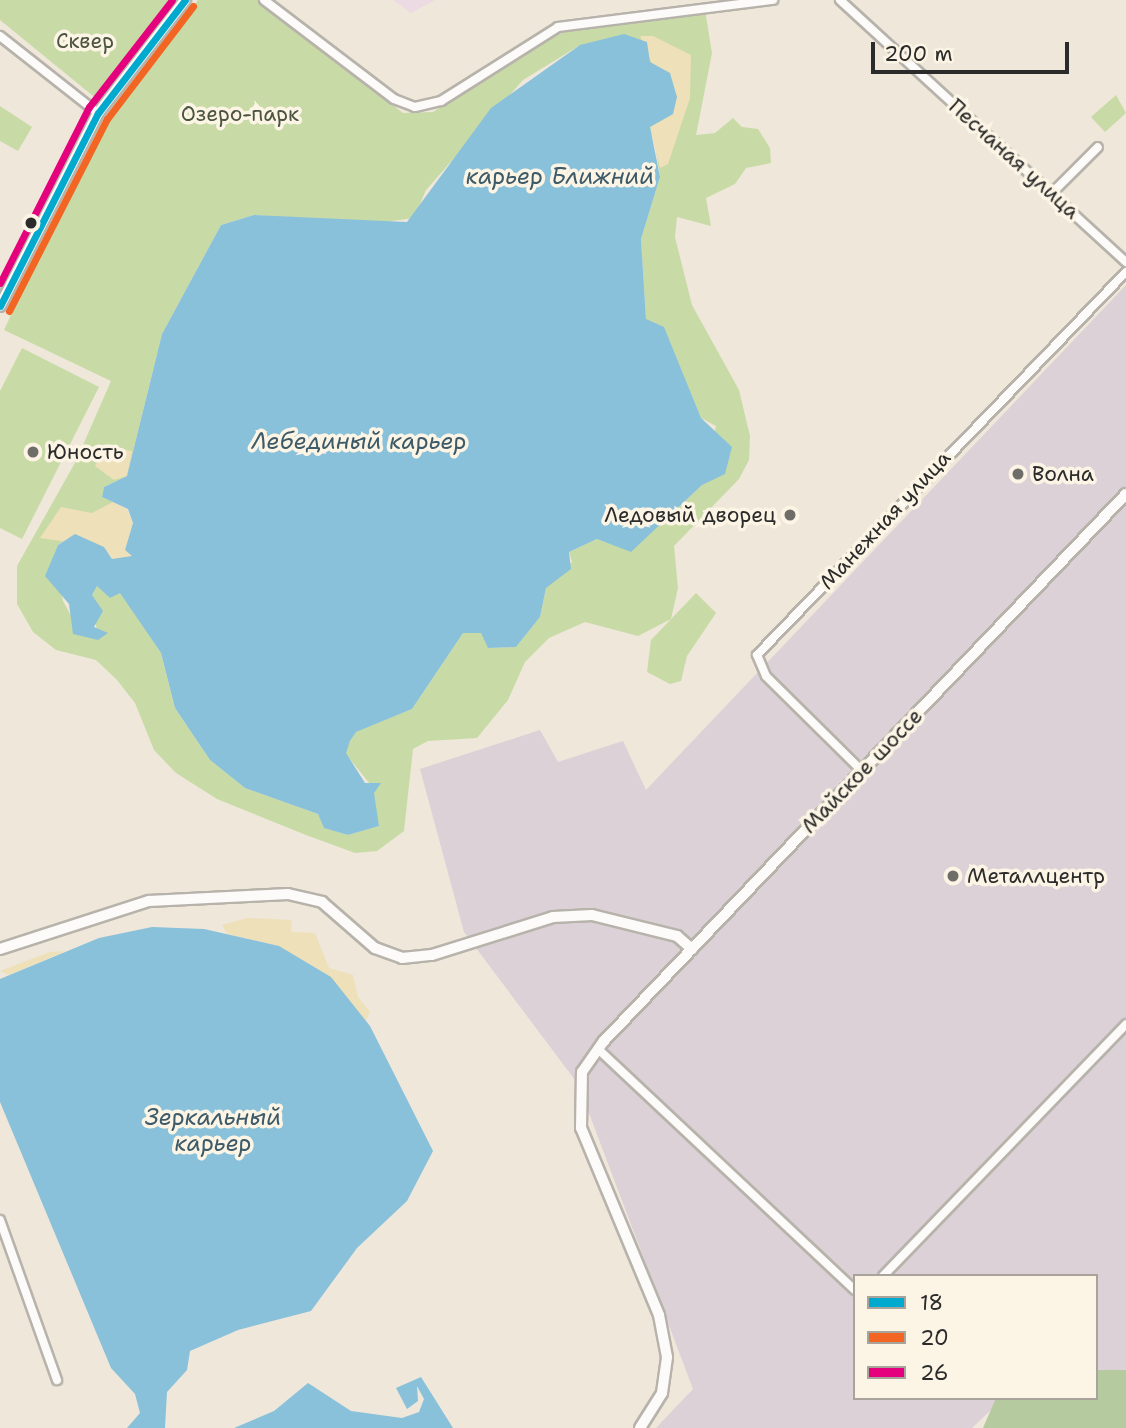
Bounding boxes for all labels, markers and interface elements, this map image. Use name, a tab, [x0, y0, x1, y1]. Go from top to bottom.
park label: Сквер	[56, 28, 114, 54]
scale bar	[874, 28, 1072, 72]
text: 200 m	[884, 40, 953, 68]
street label: Песчаная улица	[943, 94, 1085, 224]
park label: Озеро-парк	[181, 101, 299, 127]
water label: карьер Ближний	[466, 162, 654, 190]
unlabelled marker	[24, 216, 38, 230]
water label: Лебединый карьер	[252, 427, 466, 455]
place label: Юность	[47, 439, 124, 465]
marker: Юность	[25, 444, 41, 460]
street label: Манежная улица	[814, 445, 956, 595]
place label: Волна	[1032, 461, 1094, 487]
marker: Волна	[1010, 466, 1026, 482]
place label: Ледовый дворец	[604, 502, 776, 528]
marker: Ледовый дворец	[782, 507, 798, 523]
street label: Майское шоссе	[796, 704, 928, 838]
place label: Металлцентр	[967, 863, 1105, 889]
marker: Металлцентр	[945, 868, 961, 884]
water label: Зеркальный карьер	[145, 1103, 281, 1157]
legend	[853, 1274, 1098, 1400]
text: 18	[920, 1289, 943, 1317]
text: 20	[920, 1324, 949, 1352]
text: 26	[920, 1359, 948, 1387]

